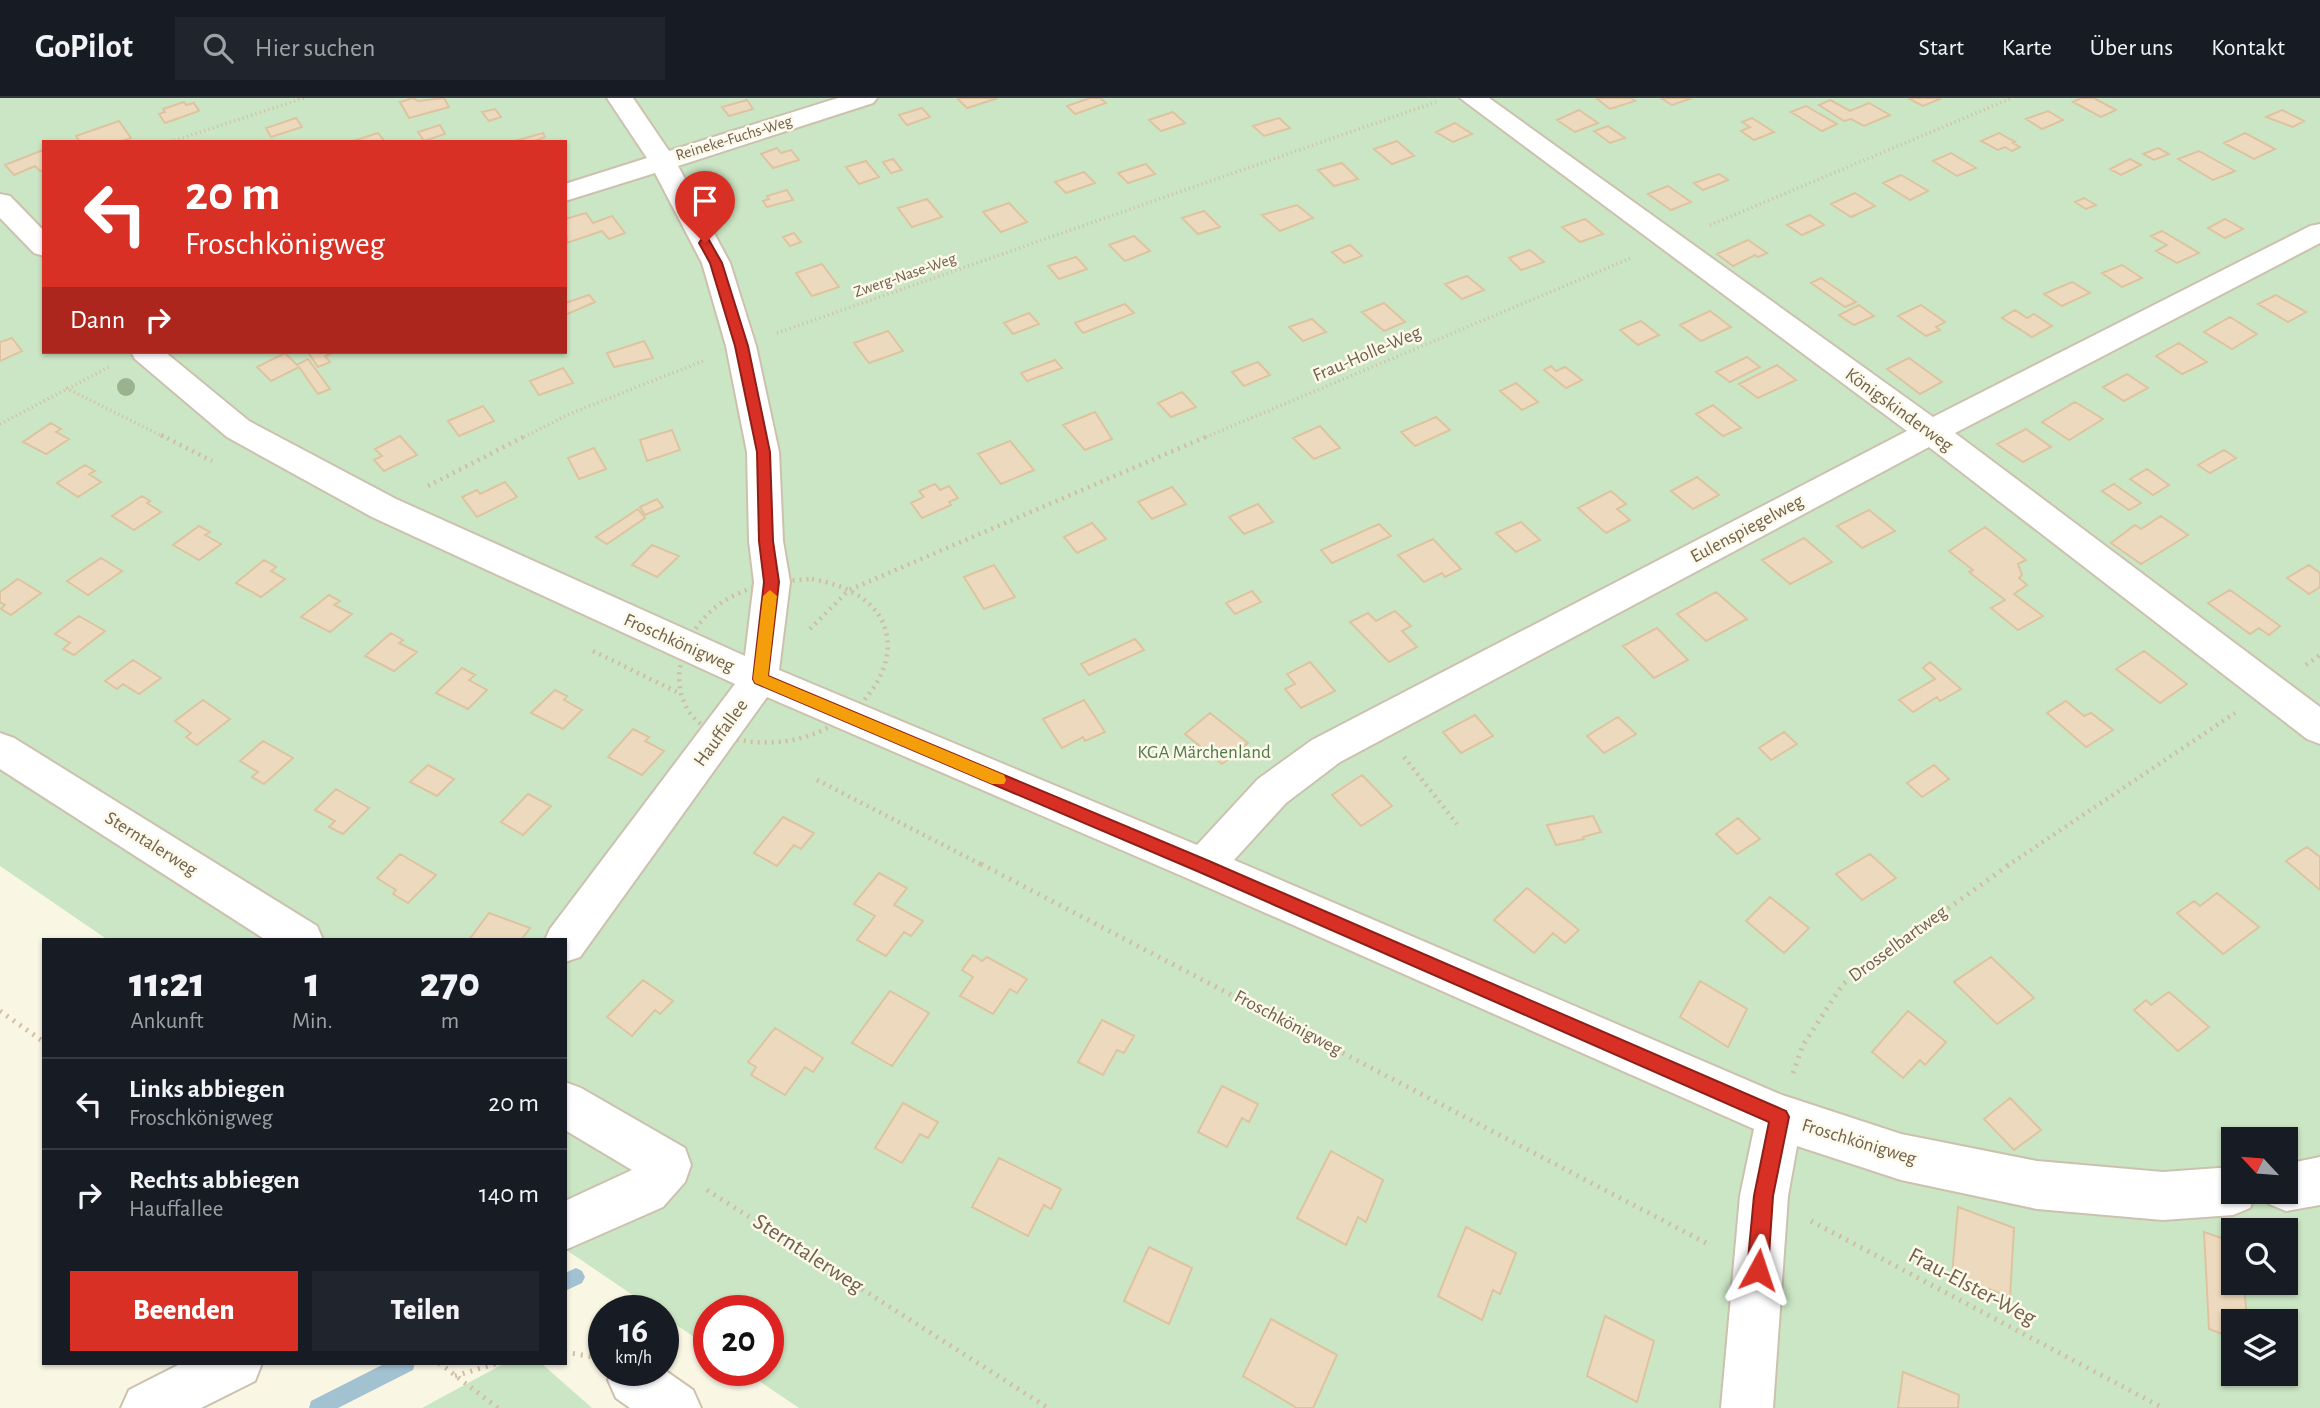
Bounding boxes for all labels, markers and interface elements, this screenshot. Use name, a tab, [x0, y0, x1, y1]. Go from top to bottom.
search box	[175, 17, 665, 80]
icon: search	[199, 29, 237, 67]
text: GoPilot	[35, 31, 133, 64]
text: Hier suchen	[255, 35, 375, 61]
text: Start	[1919, 36, 1964, 60]
text: Karte	[2002, 36, 2052, 60]
text: Über uns	[2090, 36, 2173, 60]
text: Kontakt	[2211, 36, 2285, 60]
street label: Reineke-Fuchs-Weg	[674, 113, 794, 163]
icon: left	[70, 168, 161, 259]
text: 20 m	[185, 170, 281, 219]
pin	[675, 171, 735, 243]
icon: arrive	[686, 182, 724, 220]
text: Froschkönigweg	[185, 228, 385, 260]
street label: Zwerg-Nase-Weg	[852, 250, 958, 300]
icon: right	[139, 301, 177, 339]
text: Dann	[70, 307, 125, 333]
street label: Frau-Holle-Weg	[1310, 322, 1425, 385]
street label: Königskinderweg	[1842, 365, 1957, 456]
street label: Eulenspiegelweg	[1688, 491, 1807, 567]
street label: Froschkönigweg	[621, 610, 738, 676]
street label: Hauffallee	[690, 696, 752, 770]
park label: KGA Märchenland	[1137, 743, 1271, 762]
street label: Sterntalerweg	[102, 808, 201, 880]
street label: Drosselbartweg	[1845, 902, 1951, 986]
text: 11:21	[129, 962, 205, 1004]
text: 1	[305, 962, 320, 1004]
text: 270	[420, 962, 480, 1004]
street label: Froschkönigweg	[1231, 987, 1346, 1060]
text: Ankunft	[130, 1010, 203, 1033]
text: Min.	[292, 1010, 333, 1033]
text: m	[441, 1010, 459, 1033]
text: Links abbiegen	[129, 1076, 285, 1102]
icon: left	[70, 1085, 108, 1123]
text: 20 m	[488, 1090, 539, 1116]
text: Froschkönigweg	[129, 1107, 273, 1130]
street label: Froschkönigweg	[1799, 1116, 1919, 1169]
north arrow	[2221, 1127, 2298, 1204]
map controls	[2221, 1127, 2298, 1386]
text: Rechts abbiegen	[129, 1167, 300, 1193]
icon: right	[70, 1176, 108, 1214]
text: 140 m	[479, 1181, 539, 1207]
text: Hauffallee	[129, 1198, 223, 1221]
street label: Sterntalerweg	[749, 1210, 868, 1299]
button: search	[2221, 1218, 2298, 1295]
position arrow	[1721, 1233, 1795, 1307]
street label: Frau-Elster-Weg	[1904, 1244, 2040, 1331]
button: Beenden	[70, 1271, 298, 1351]
button: Teilen	[312, 1271, 539, 1351]
speed limit sign: 20	[693, 1295, 784, 1386]
button: layers	[2221, 1309, 2298, 1386]
text: 16	[619, 1314, 648, 1349]
text: km/h	[615, 1349, 652, 1367]

